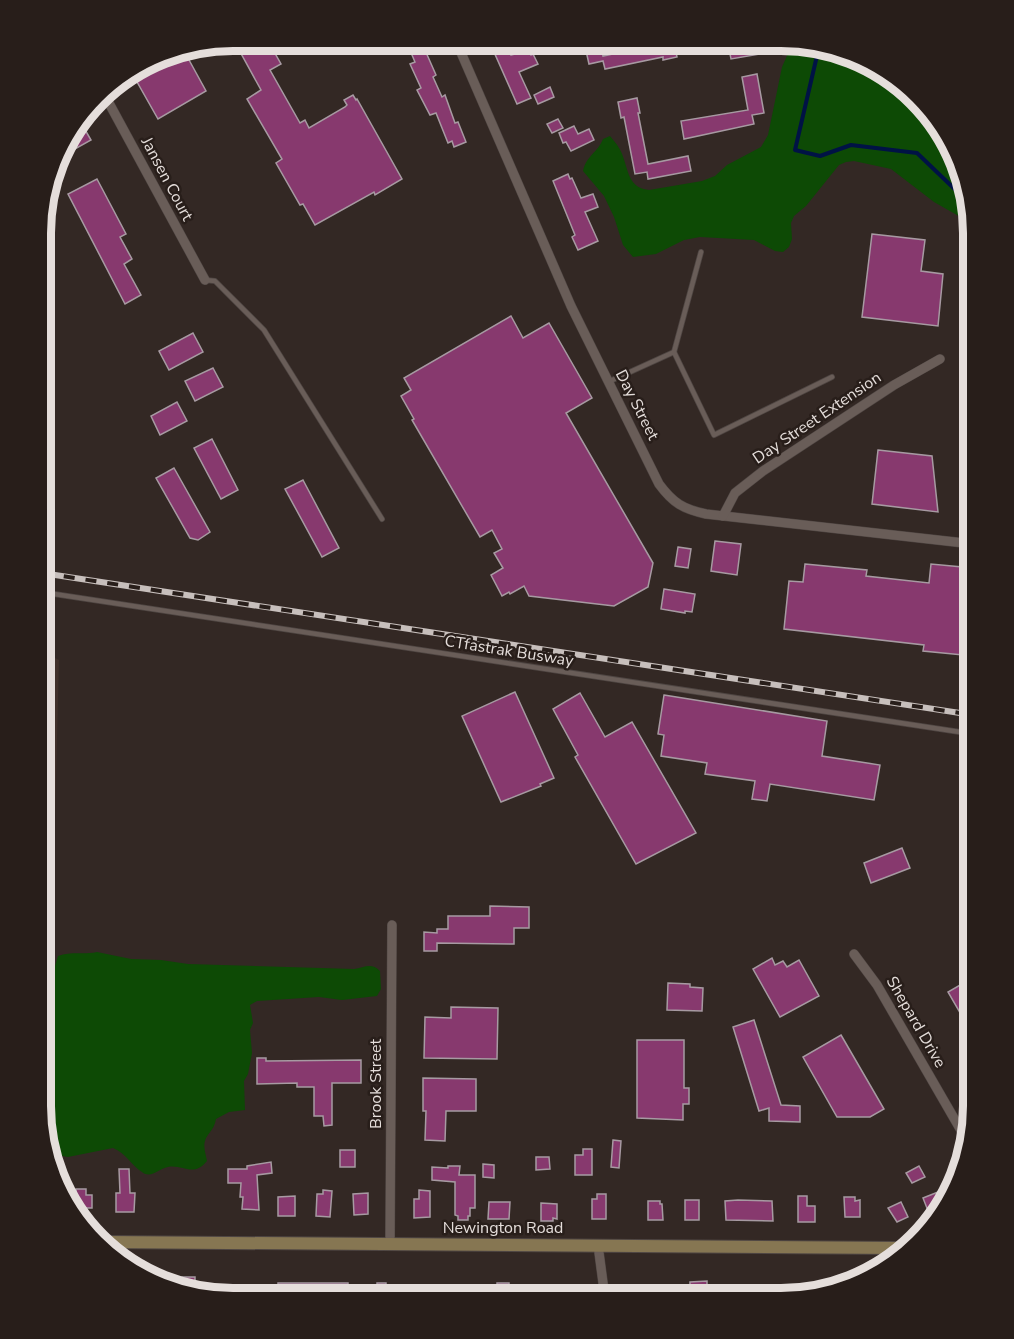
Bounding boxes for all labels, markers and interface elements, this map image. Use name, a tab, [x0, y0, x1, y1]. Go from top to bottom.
street label: Jansen Court	[135, 132, 198, 225]
street label: Day Street	[610, 366, 664, 444]
street label: Day Street Extension	[748, 367, 886, 469]
street label: CTfastrak Busway	[443, 630, 576, 672]
street label: Shepard Drive	[881, 972, 951, 1072]
street label: Brook Street	[365, 1039, 387, 1129]
street label: Newington Road	[443, 1217, 563, 1239]

